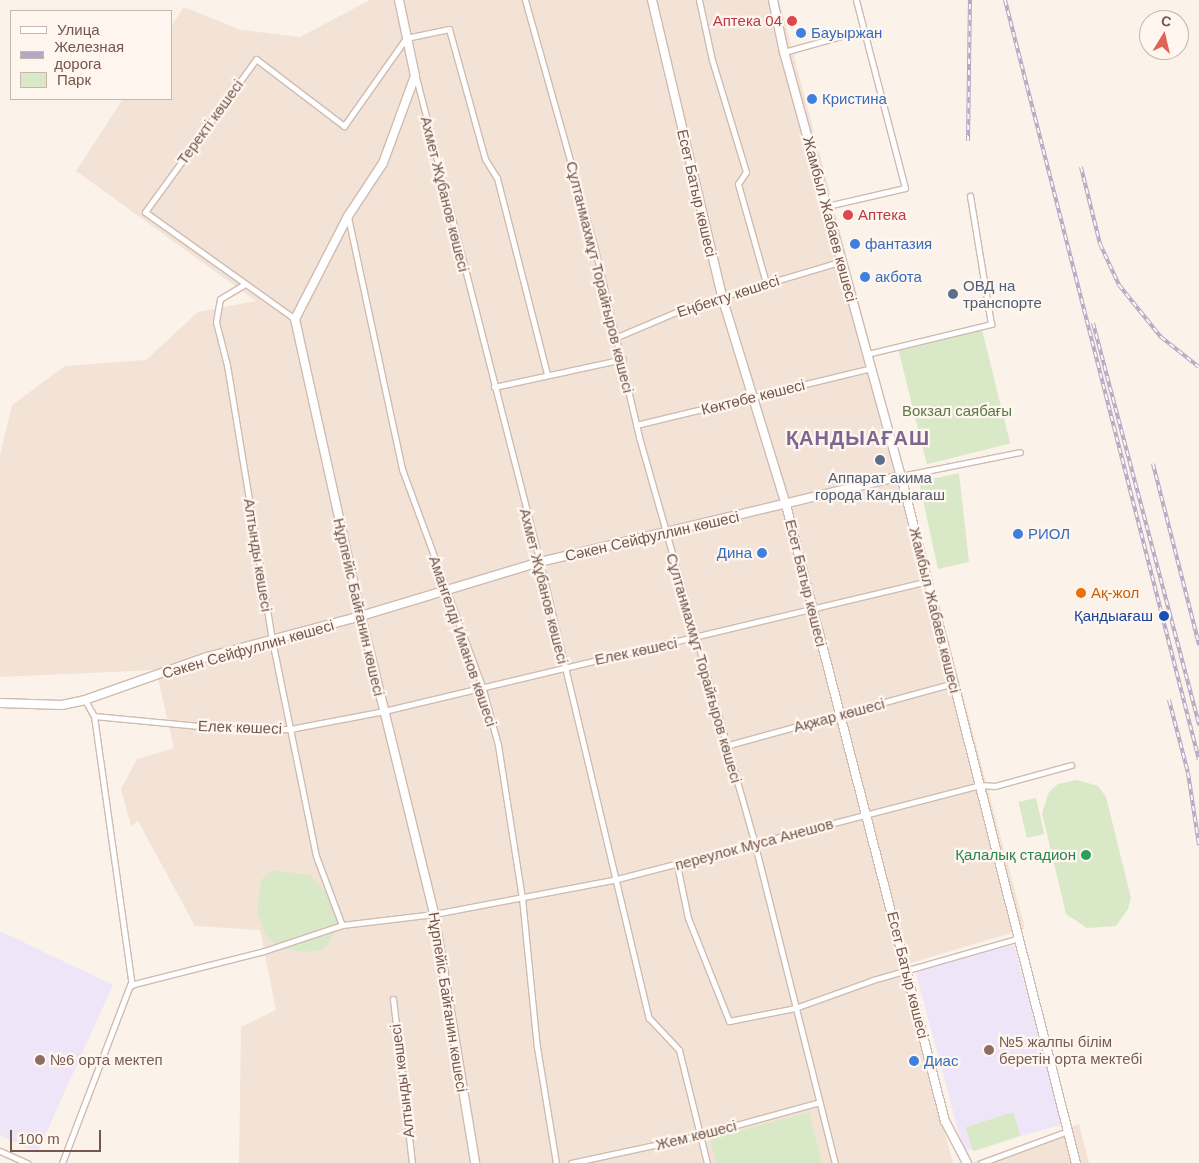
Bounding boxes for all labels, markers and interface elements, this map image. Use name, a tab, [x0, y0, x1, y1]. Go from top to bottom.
legend	[10, 10, 172, 100]
north arrow	[1139, 10, 1189, 60]
place label: Аптека 04	[713, 12, 782, 30]
text: С	[1160, 12, 1172, 30]
marker: Аптека 04	[786, 15, 798, 27]
text: Улица	[57, 21, 100, 38]
place label: Бауыржан	[811, 24, 882, 42]
marker: Бауыржан	[795, 27, 807, 39]
text: Железная дорога	[54, 38, 124, 72]
text: Парк	[57, 71, 91, 88]
street label: Теректі көшесі	[173, 76, 247, 168]
place label: Кристина	[822, 90, 887, 108]
marker: Кристина	[806, 93, 818, 105]
street label: Ахмет Жұбанов көшесі	[417, 114, 473, 274]
street label: Есет Батыр көшесі	[674, 127, 720, 259]
street label: Жамбыл Жабаев көшесі	[799, 134, 861, 304]
street label: Сұлтанмахмұт Торайғыров көшесі	[562, 159, 638, 395]
place label: Аптека	[858, 206, 906, 224]
marker: Аптека	[842, 209, 854, 221]
place label: фантазия	[865, 235, 932, 253]
marker: фантазия	[849, 238, 861, 250]
place label: акбота	[875, 268, 922, 286]
street label: Еңбекту көшесі	[675, 271, 781, 321]
marker: акбота	[859, 271, 871, 283]
place label: ОВД на транспорте	[963, 276, 1042, 311]
marker: ОВД на транспорте	[947, 288, 959, 300]
street label: Көктөбе көшесі	[699, 375, 807, 419]
park label: Вокзал саябағы	[902, 402, 1012, 420]
district label: ҚАНДЫАҒАШ	[785, 426, 931, 450]
marker: Аппарат акима города Кандыагаш	[874, 454, 886, 466]
place label: Аппарат акима города Кандыагаш	[815, 468, 945, 503]
street label: Алтынды көшесі	[240, 497, 276, 613]
street label: Ахмет Жұбанов көшесі	[516, 506, 572, 666]
street label: Сәкен Сейфуллин көшесі	[563, 507, 741, 565]
street label: Нұрпейіс Байғанин көшесі	[330, 516, 388, 698]
street label: Есет Батыр көшесі	[782, 518, 830, 648]
street label: Жамбыл Жабаев көшесі	[906, 525, 964, 695]
place label: РИОЛ	[1028, 525, 1070, 543]
marker: РИОЛ	[1012, 528, 1024, 540]
place label: Дина	[717, 544, 752, 562]
marker: Дина	[756, 547, 768, 559]
street label: Сұлтанмахмұт Торайғыров көшесі	[663, 551, 745, 785]
street label: Амангелді Иманов көшесі	[425, 553, 501, 729]
place label: Ақ-жол	[1091, 584, 1139, 602]
marker: Ақ-жол	[1075, 587, 1087, 599]
place label: Қандыағаш	[1074, 607, 1153, 625]
marker: Қандыағаш	[1157, 609, 1171, 623]
street label: Сәкен Сейфуллин көшесі	[160, 616, 336, 682]
street label: Елек көшесі	[593, 633, 679, 669]
street label: Ақжар көшесі	[791, 694, 887, 736]
street label: Елек көшесі	[198, 717, 282, 737]
street label: переулок Муса Анешов	[673, 814, 835, 874]
place label: Қалалық стадион	[955, 846, 1076, 864]
marker: Қалалық стадион	[1080, 849, 1092, 861]
street label: Есет Батыр көшесі	[884, 910, 932, 1040]
street label: Нұрпейіс Байғанин көшесі	[425, 911, 471, 1093]
street label: Алтынды көшесі	[386, 1023, 418, 1139]
place label: №5 жалпы білім беретін орта мектебі	[999, 1032, 1142, 1067]
marker: №5 жалпы білім беретін орта мектебі	[983, 1044, 995, 1056]
place label: №6 орта мектеп	[50, 1051, 163, 1069]
place label: Диас	[924, 1052, 958, 1070]
marker: №6 орта мектеп	[34, 1054, 46, 1066]
marker: Диас	[908, 1055, 920, 1067]
street label: Жем көшесі	[654, 1116, 738, 1154]
scale bar	[12, 1120, 104, 1152]
text: 100 m	[18, 1130, 60, 1147]

